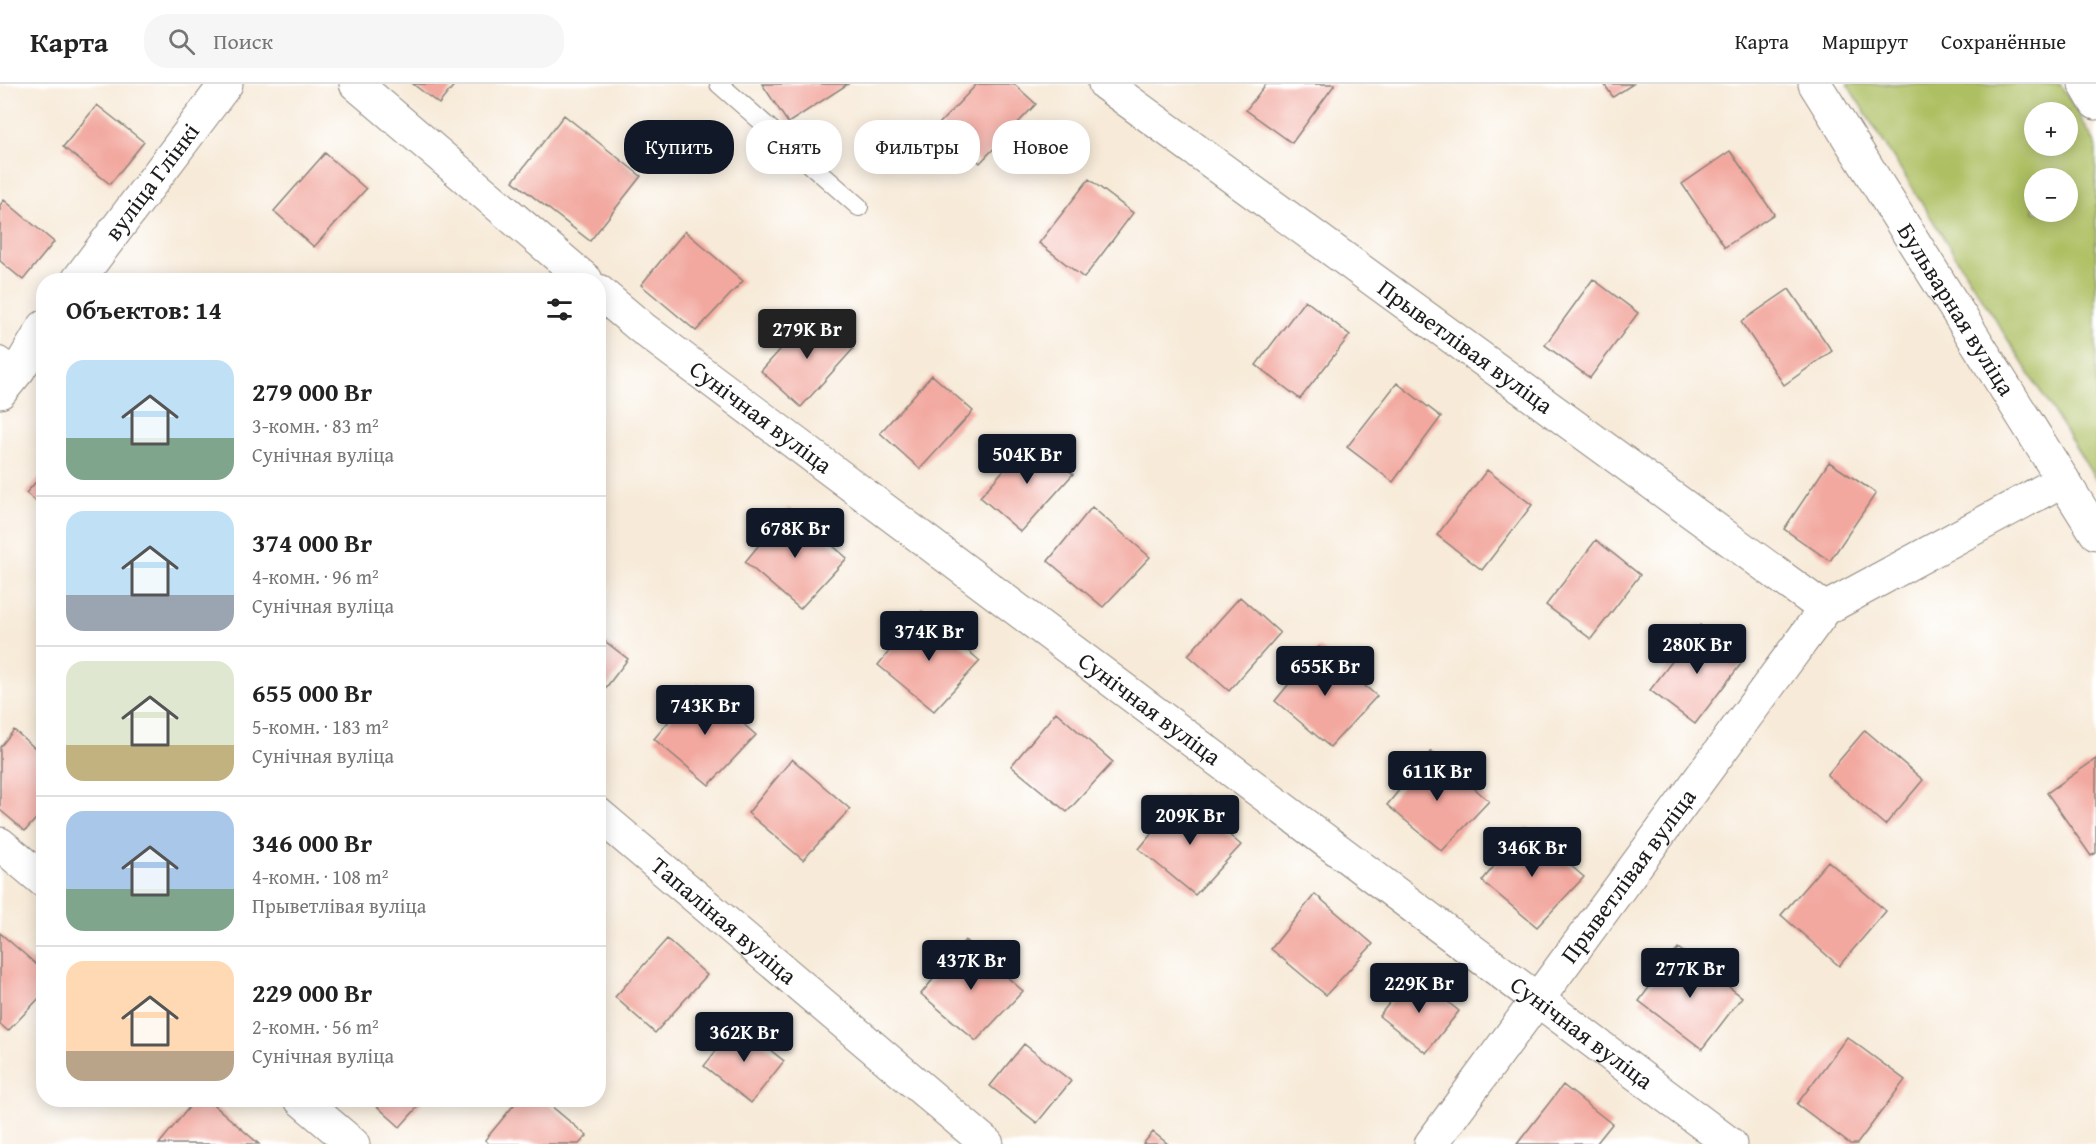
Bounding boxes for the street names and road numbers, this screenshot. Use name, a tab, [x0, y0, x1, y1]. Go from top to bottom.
street label: вуліца Глінкі	[96, 115, 208, 248]
street label: Бульварная вуліца	[1889, 216, 2024, 403]
street label: Прыветлівая вуліца	[1371, 271, 1561, 423]
street label: Сунічная вуліца	[682, 352, 840, 482]
street label: Сунічная вуліца	[1071, 643, 1229, 774]
street label: Прыветлівая вуліца	[1552, 780, 1705, 970]
street label: Тапаліная вуліца	[644, 848, 805, 993]
street label: Сунічная вуліца	[1503, 967, 1661, 1098]

